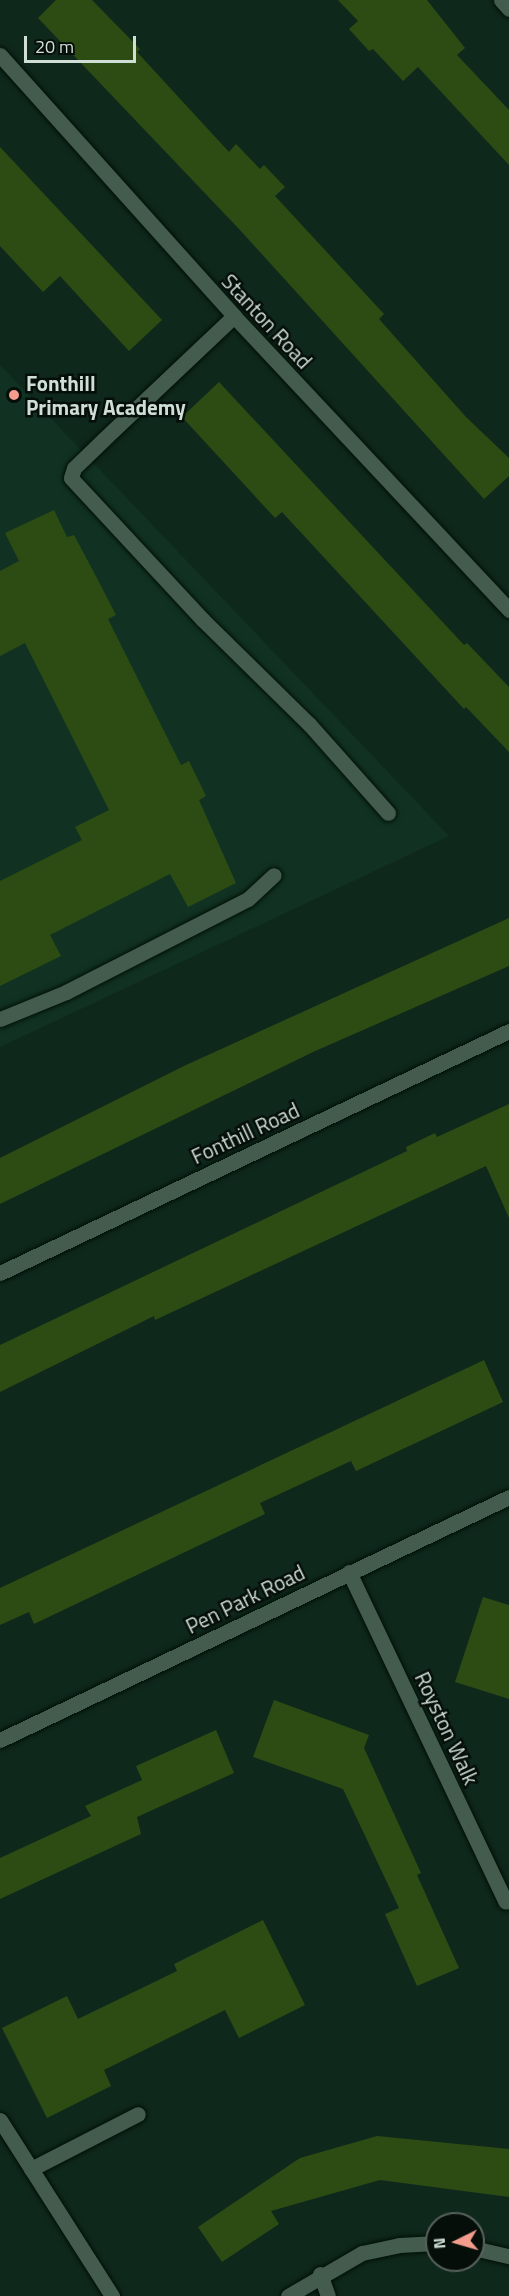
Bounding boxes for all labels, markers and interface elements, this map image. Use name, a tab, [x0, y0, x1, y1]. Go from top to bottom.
scale bar	[27, 24, 140, 62]
text: 20 m	[35, 33, 74, 60]
street label: Stanton Road	[217, 268, 317, 374]
place label: Fonthill Primary Academy	[26, 370, 186, 420]
marker: Fonthill Primary Academy	[7, 388, 21, 402]
street label: Fonthill Road	[187, 1097, 303, 1169]
street label: Pen Park Road	[181, 1559, 309, 1639]
street label: Royston Walk	[410, 1668, 484, 1788]
north arrow	[425, 2212, 485, 2272]
text: N	[427, 2237, 451, 2250]

